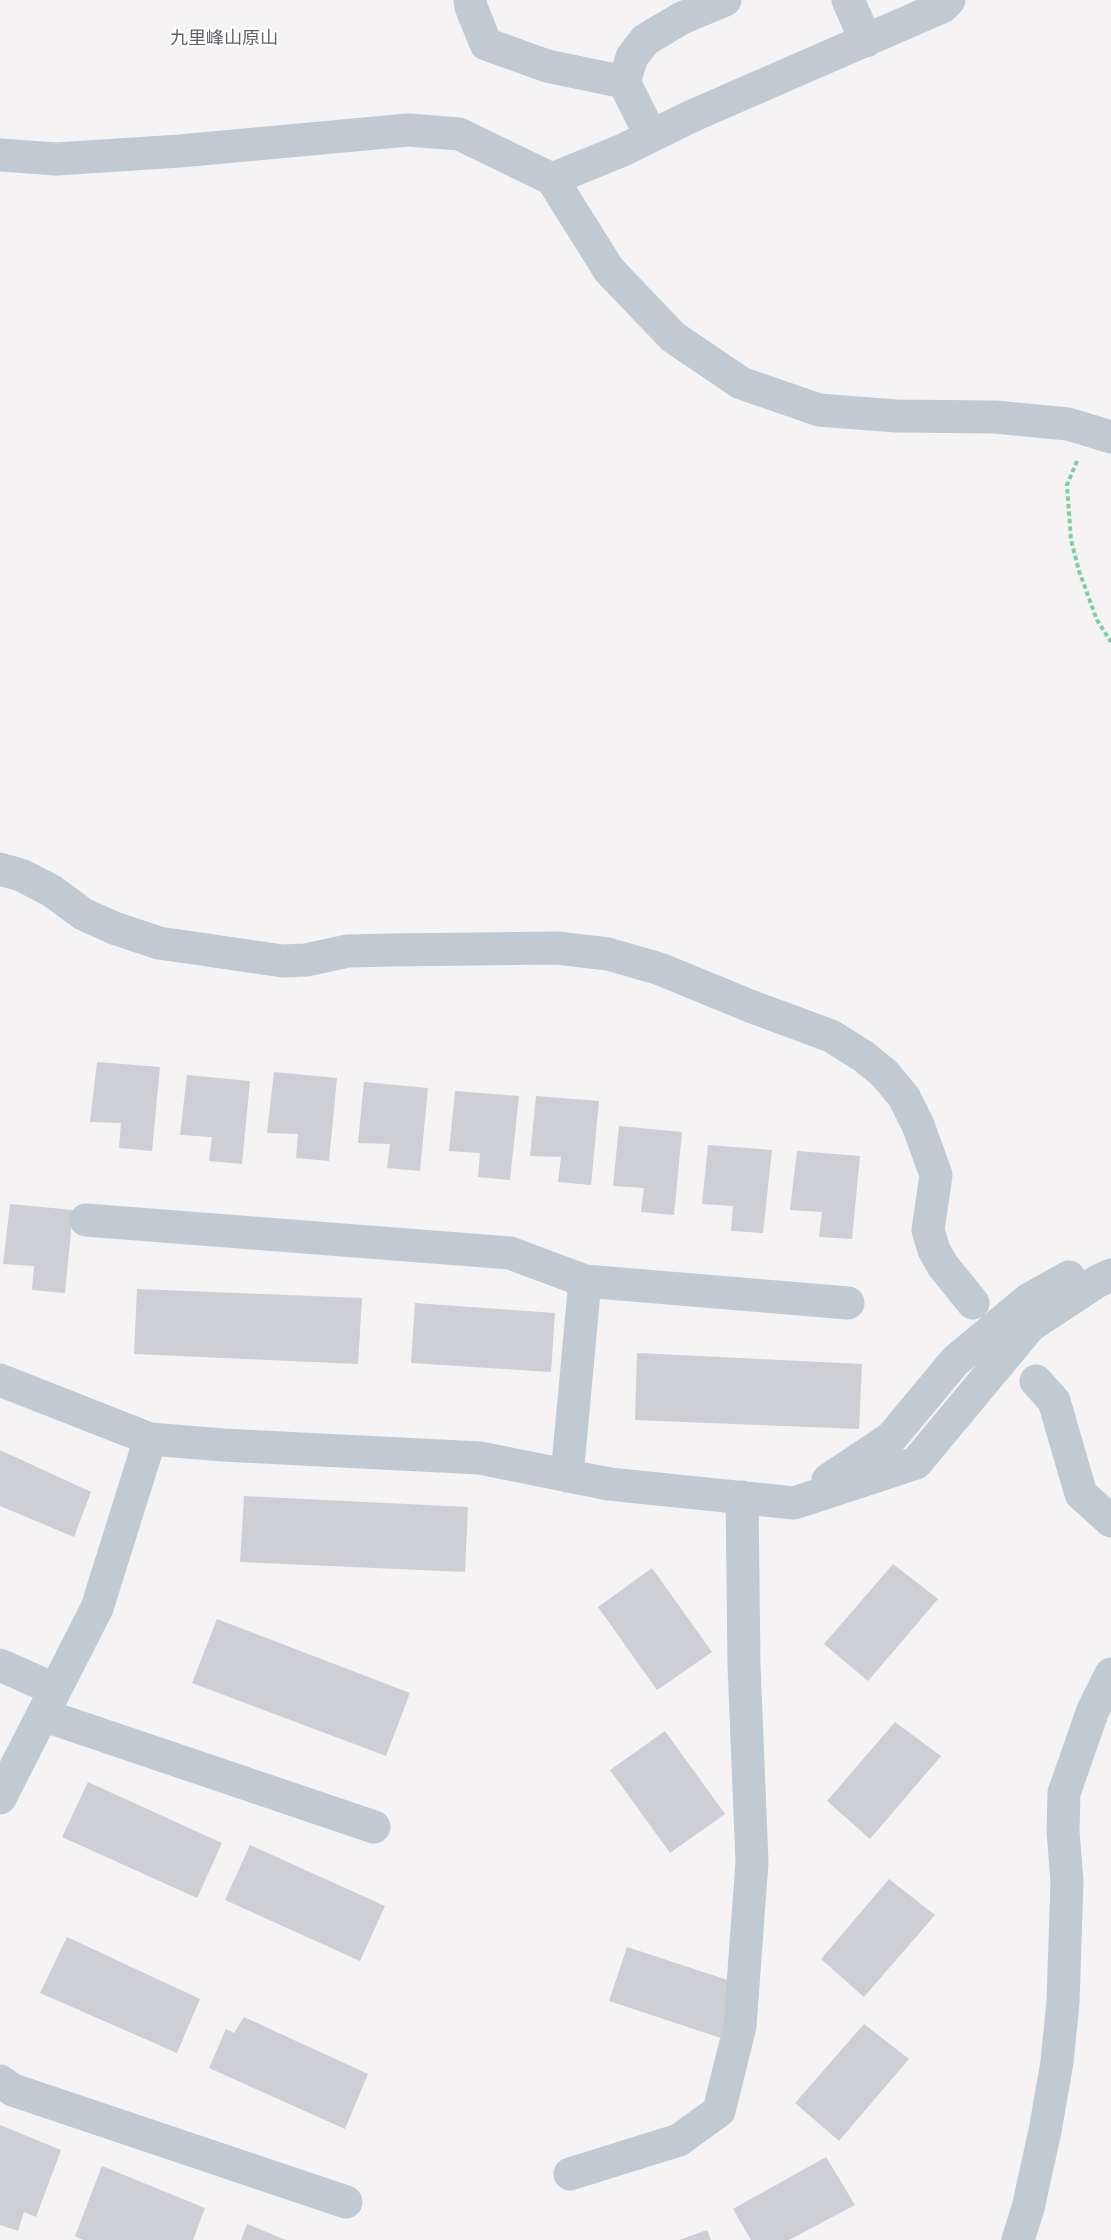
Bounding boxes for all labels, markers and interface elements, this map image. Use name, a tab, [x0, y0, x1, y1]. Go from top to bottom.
district label: 九里峰山原山	[170, 28, 278, 50]

